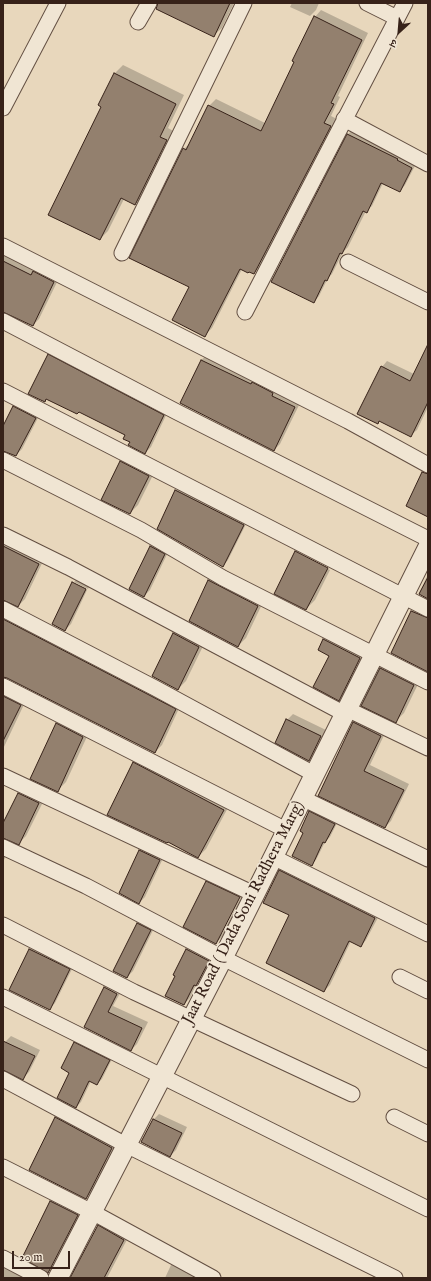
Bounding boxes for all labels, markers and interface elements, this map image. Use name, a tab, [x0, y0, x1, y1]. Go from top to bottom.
north arrow	[379, 12, 419, 52]
text: उ	[388, 35, 399, 50]
street label: Jaat Road ( Dada Soni Radhera Marg)	[179, 798, 309, 1028]
scale bar	[14, 1243, 72, 1269]
text: 20 m	[19, 1250, 42, 1265]

